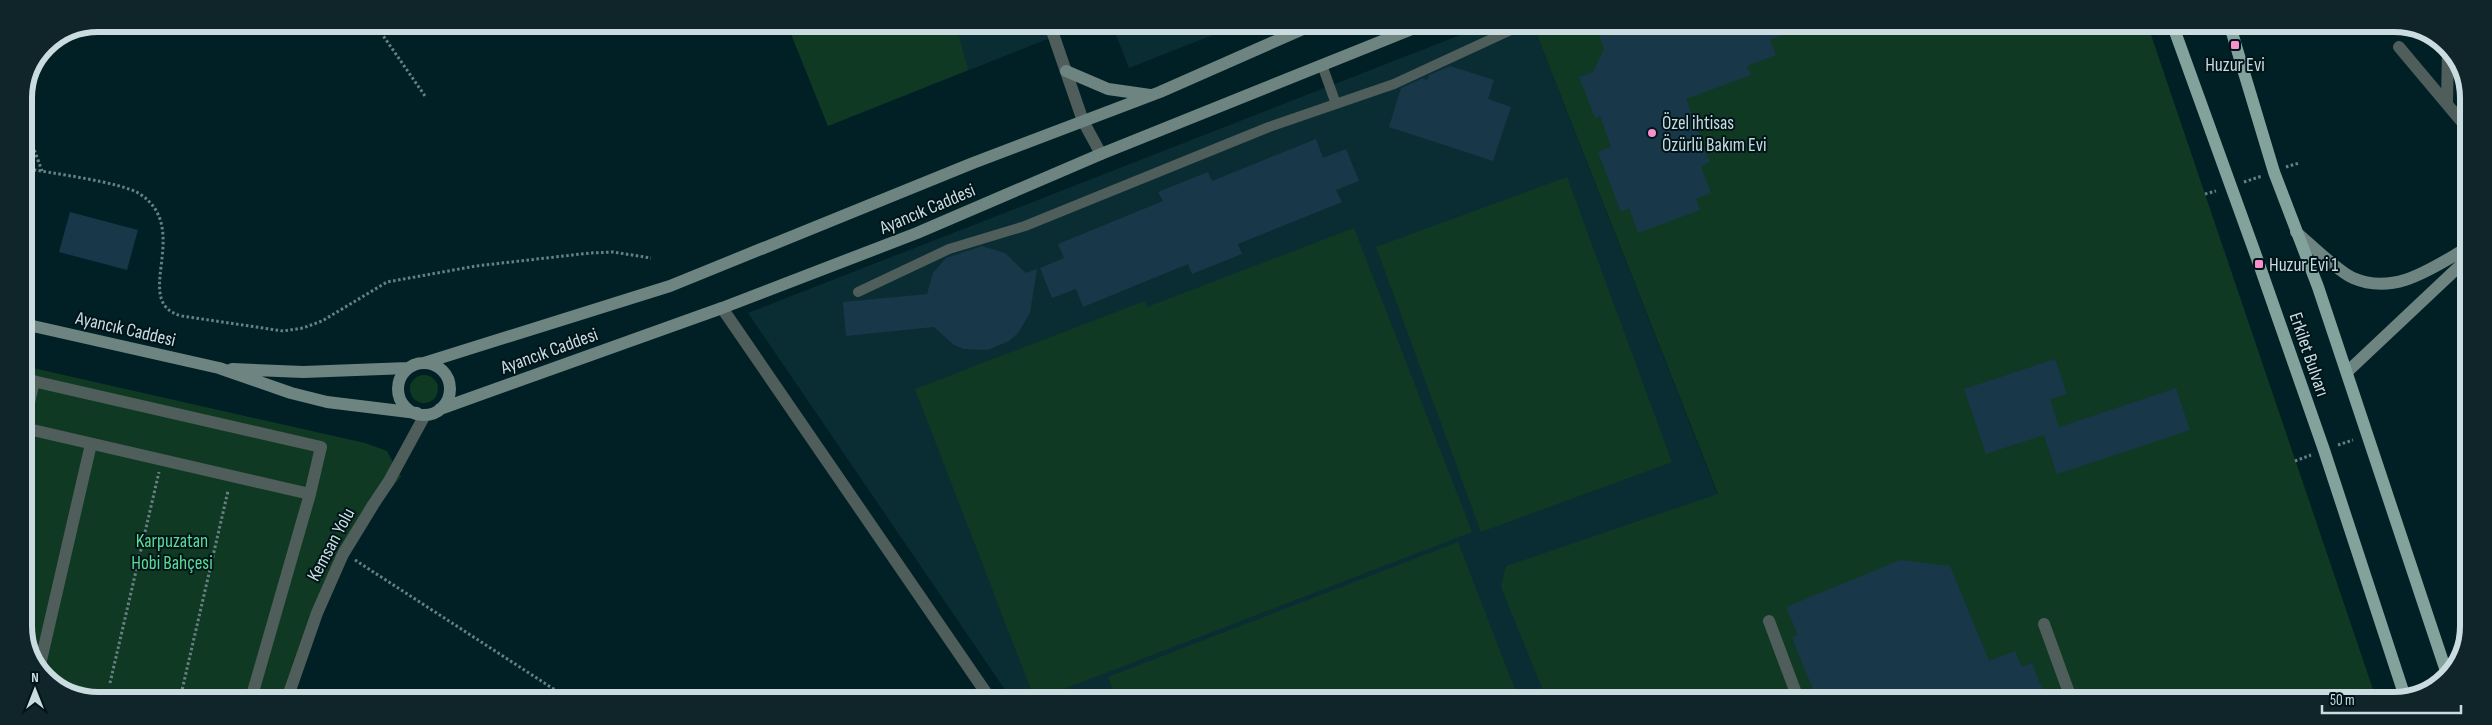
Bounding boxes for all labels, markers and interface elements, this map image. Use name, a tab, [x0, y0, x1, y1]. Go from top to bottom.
marker: Huzur Evi	[2229, 39, 2241, 51]
place label: Huzur Evi	[2205, 54, 2265, 77]
place label: Özel ihtisas Özürlü Bakım Evi	[1662, 112, 1767, 157]
marker: Özel ihtisas Özürlü Bakım Evi	[1646, 127, 1658, 139]
street label: Ayancık Caddesi	[875, 179, 979, 240]
place label: Huzur Evi 1	[2269, 254, 2339, 277]
marker: Huzur Evi 1	[2253, 258, 2265, 270]
street label: Ayancık Caddesi	[73, 307, 178, 352]
street label: Erkilet Bulvarı	[2283, 309, 2334, 400]
street label: Ayancık Caddesi	[497, 323, 601, 380]
street label: Kemsan Yolu	[302, 504, 360, 585]
park label: Karpuzatan Hobi Bahçesi	[131, 530, 213, 575]
north arrow	[10, 665, 60, 715]
text: N	[31, 669, 39, 686]
scale bar	[2322, 682, 2461, 714]
text: 50 m	[2330, 691, 2355, 710]

